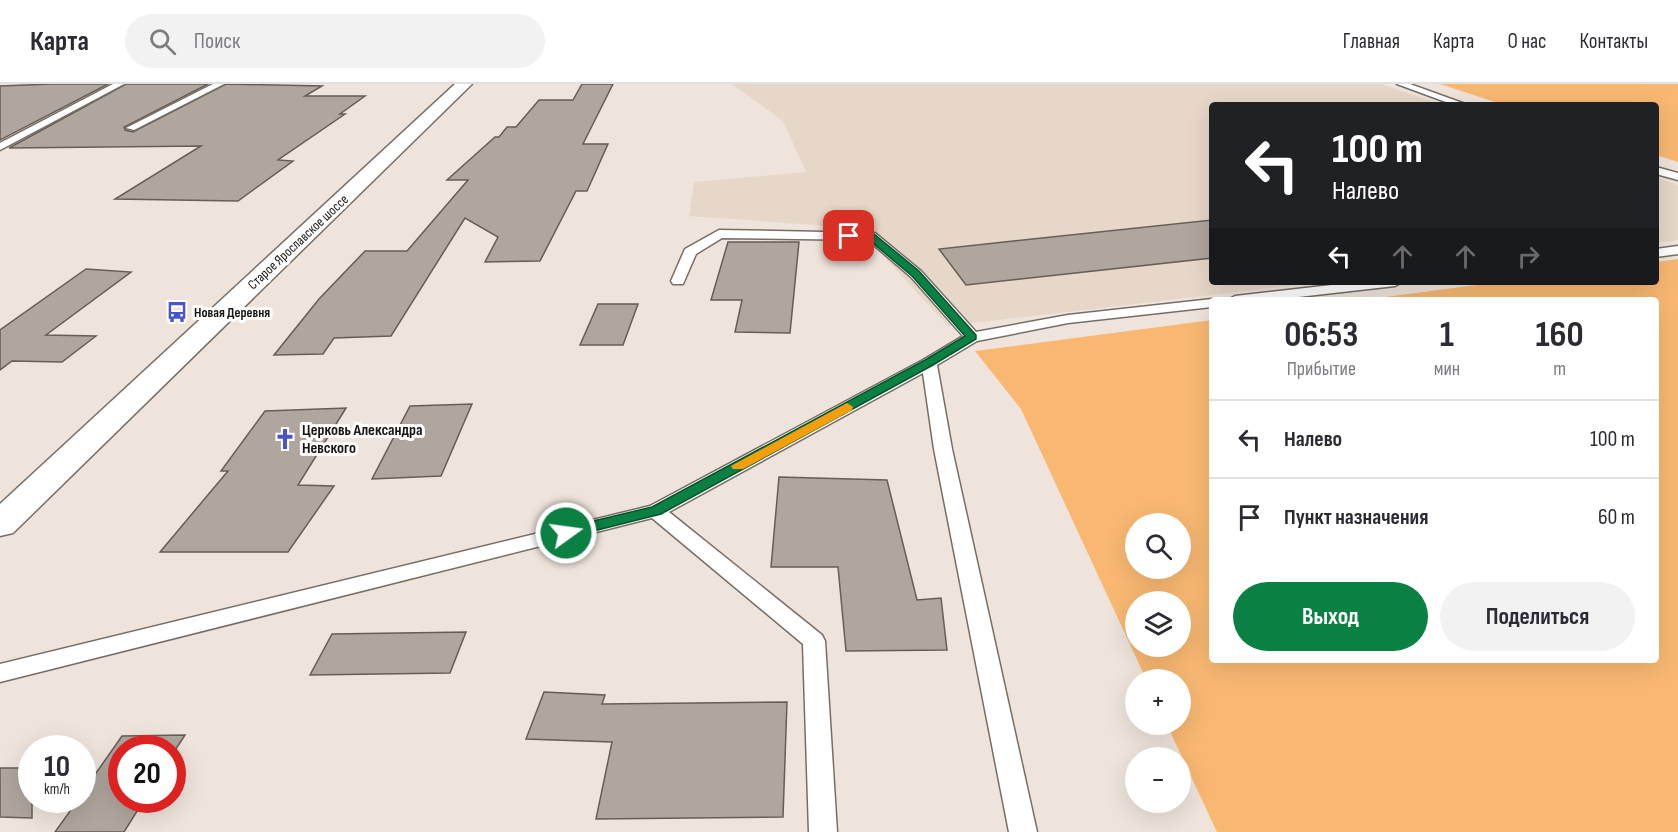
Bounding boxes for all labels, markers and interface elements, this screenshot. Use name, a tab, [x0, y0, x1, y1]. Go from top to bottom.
search box	[125, 14, 545, 68]
text: Карта	[30, 25, 89, 58]
icon: search	[146, 25, 179, 58]
text: Поиск	[194, 28, 240, 55]
text: Главная	[1343, 29, 1400, 54]
text: Карта	[1433, 29, 1474, 54]
text: О нас	[1507, 29, 1546, 54]
text: Контакты	[1579, 29, 1648, 54]
text: 100 m	[1332, 124, 1423, 175]
icon: left	[1233, 126, 1311, 204]
text: Налево	[1332, 175, 1399, 207]
street label: Старое Ярославское шоссе	[244, 191, 352, 293]
pin	[823, 210, 874, 261]
icon: arrive	[832, 219, 865, 252]
icon: left	[1323, 240, 1356, 273]
icon: ahead	[1386, 240, 1419, 273]
icon: ahead	[1449, 240, 1482, 273]
icon: right	[1512, 240, 1545, 273]
bus stop icon: Новая Деревня	[165, 300, 189, 324]
place label: Новая Деревня	[194, 304, 270, 321]
text: 06:53	[1284, 314, 1358, 357]
text: 1	[1440, 314, 1454, 357]
text: 160	[1535, 314, 1584, 357]
text: Прибытие	[1287, 357, 1356, 381]
text: мин	[1434, 357, 1460, 381]
text: m	[1553, 357, 1566, 381]
place label: Церковь Александра Невского	[302, 421, 423, 458]
icon: left	[1233, 423, 1266, 456]
text: Налево	[1284, 426, 1342, 453]
text: 100 m	[1590, 426, 1635, 453]
church icon: Церковь Александра Невского	[273, 427, 297, 451]
position arrow	[534, 501, 598, 565]
icon: arrive	[1233, 501, 1266, 534]
text: Пункт назначения	[1284, 504, 1428, 531]
text: 60 m	[1598, 504, 1635, 531]
map controls	[1125, 513, 1191, 813]
button: search	[1125, 513, 1191, 579]
button: Выход	[1233, 582, 1428, 651]
button: Поделиться	[1440, 582, 1635, 651]
button: layers	[1125, 591, 1191, 657]
button: +	[1125, 669, 1191, 735]
speed limit sign: 20	[108, 735, 186, 813]
button: −	[1125, 747, 1191, 813]
text: 10	[44, 749, 70, 785]
text: km/h	[44, 780, 70, 799]

